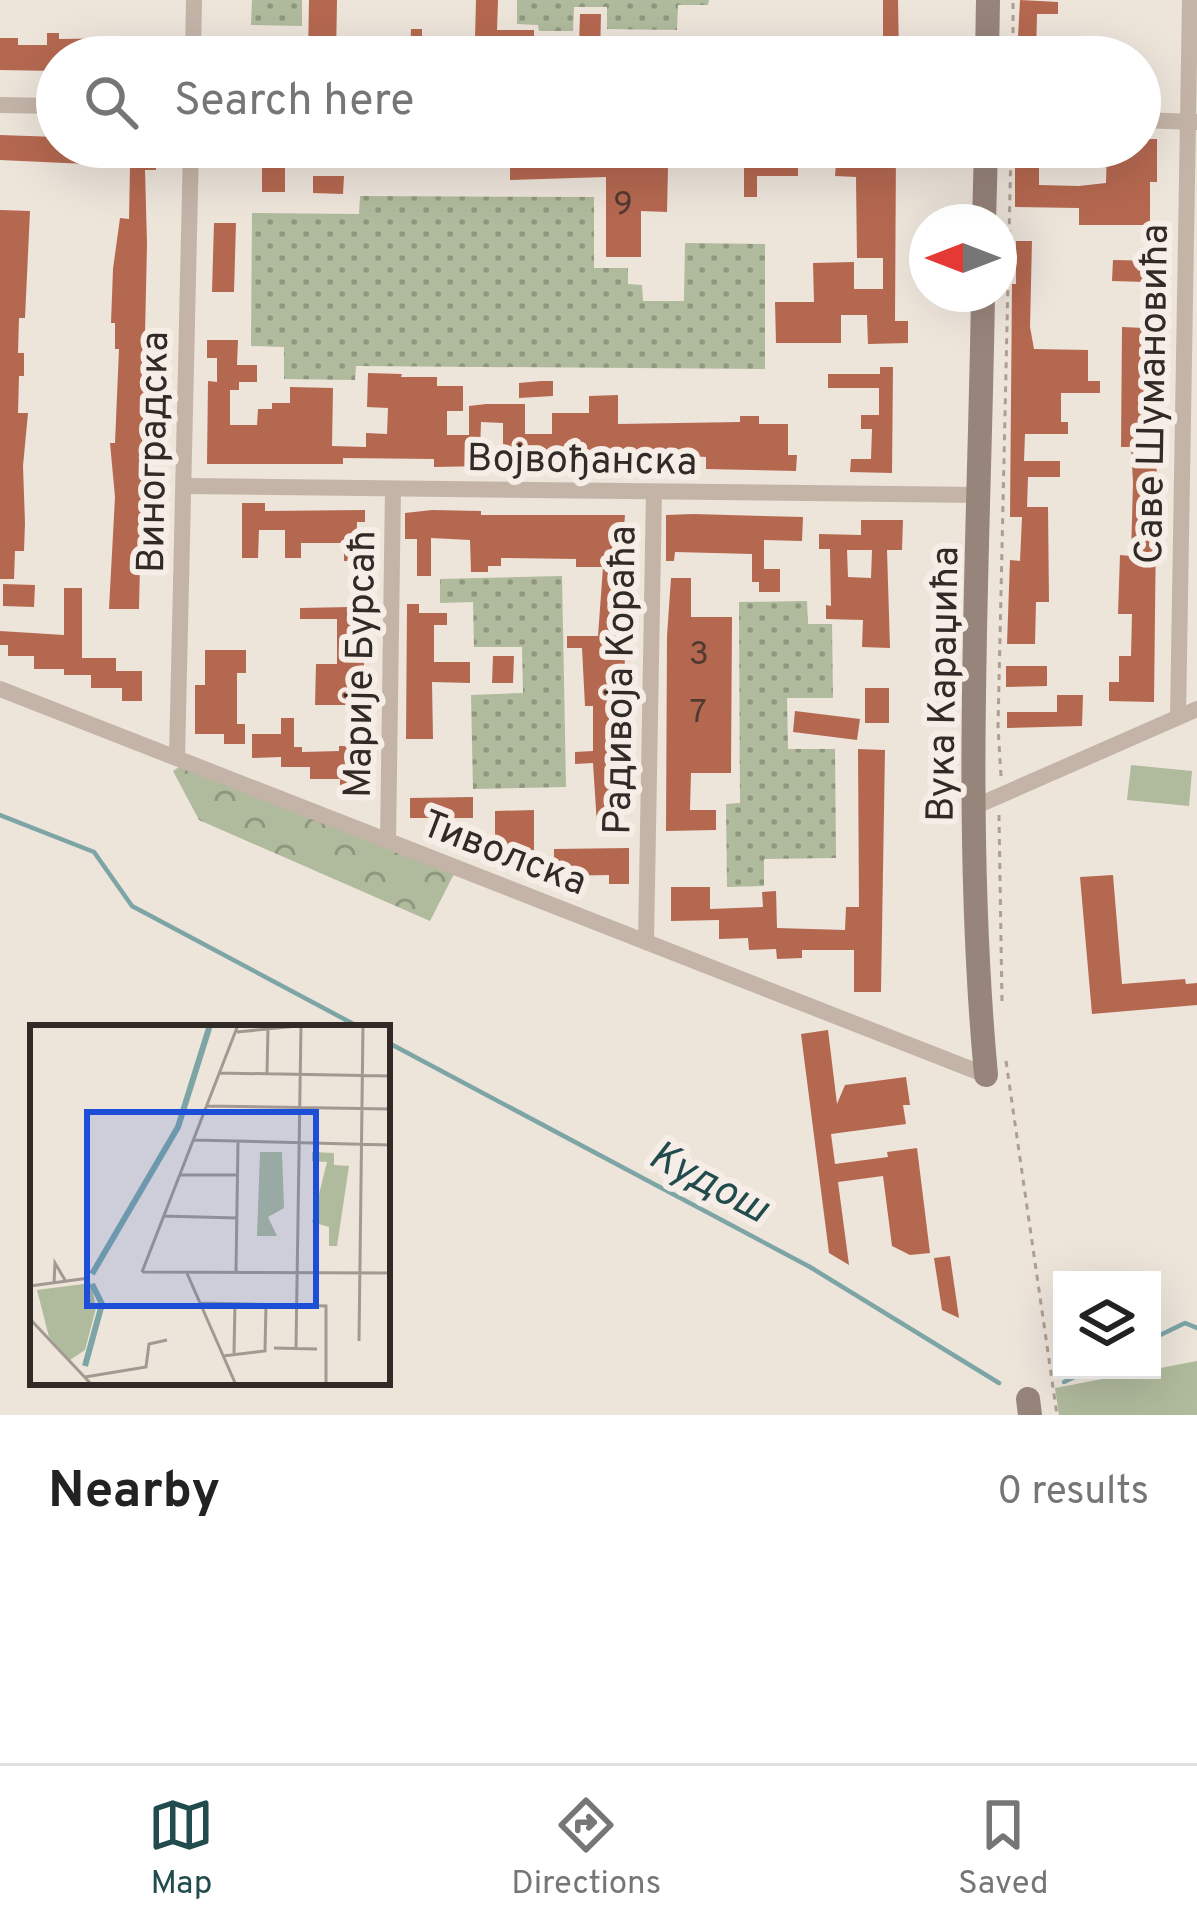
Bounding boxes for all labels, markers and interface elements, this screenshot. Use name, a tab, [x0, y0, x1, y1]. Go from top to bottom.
search box	[36, 36, 1161, 168]
icon: search	[78, 69, 144, 135]
text: Search here	[174, 74, 414, 131]
house number: 9	[613, 185, 633, 227]
north arrow	[909, 204, 1017, 312]
street label: Саве Шумановића	[1127, 223, 1182, 565]
street label: Виноградска	[129, 331, 182, 574]
street label: Војвођанска	[466, 436, 698, 489]
street label: Радивоја Кораћа	[595, 525, 650, 835]
street label: Марије Бурсаћ	[336, 530, 389, 798]
street label: Вука Караџића	[919, 546, 972, 822]
house number: 3	[689, 635, 709, 677]
house number: 7	[689, 693, 707, 735]
street label: Тиволска	[414, 801, 593, 909]
inset map	[30, 1025, 390, 1385]
water label: Кудош	[639, 1130, 778, 1238]
map controls	[1053, 1271, 1161, 1379]
button: layers	[1053, 1271, 1161, 1379]
text: Nearby	[48, 1461, 220, 1526]
text: 0 results	[997, 1469, 1149, 1518]
tab: Map	[148, 1792, 214, 1906]
tab: Directions	[511, 1792, 661, 1906]
tab: Saved	[958, 1792, 1049, 1906]

